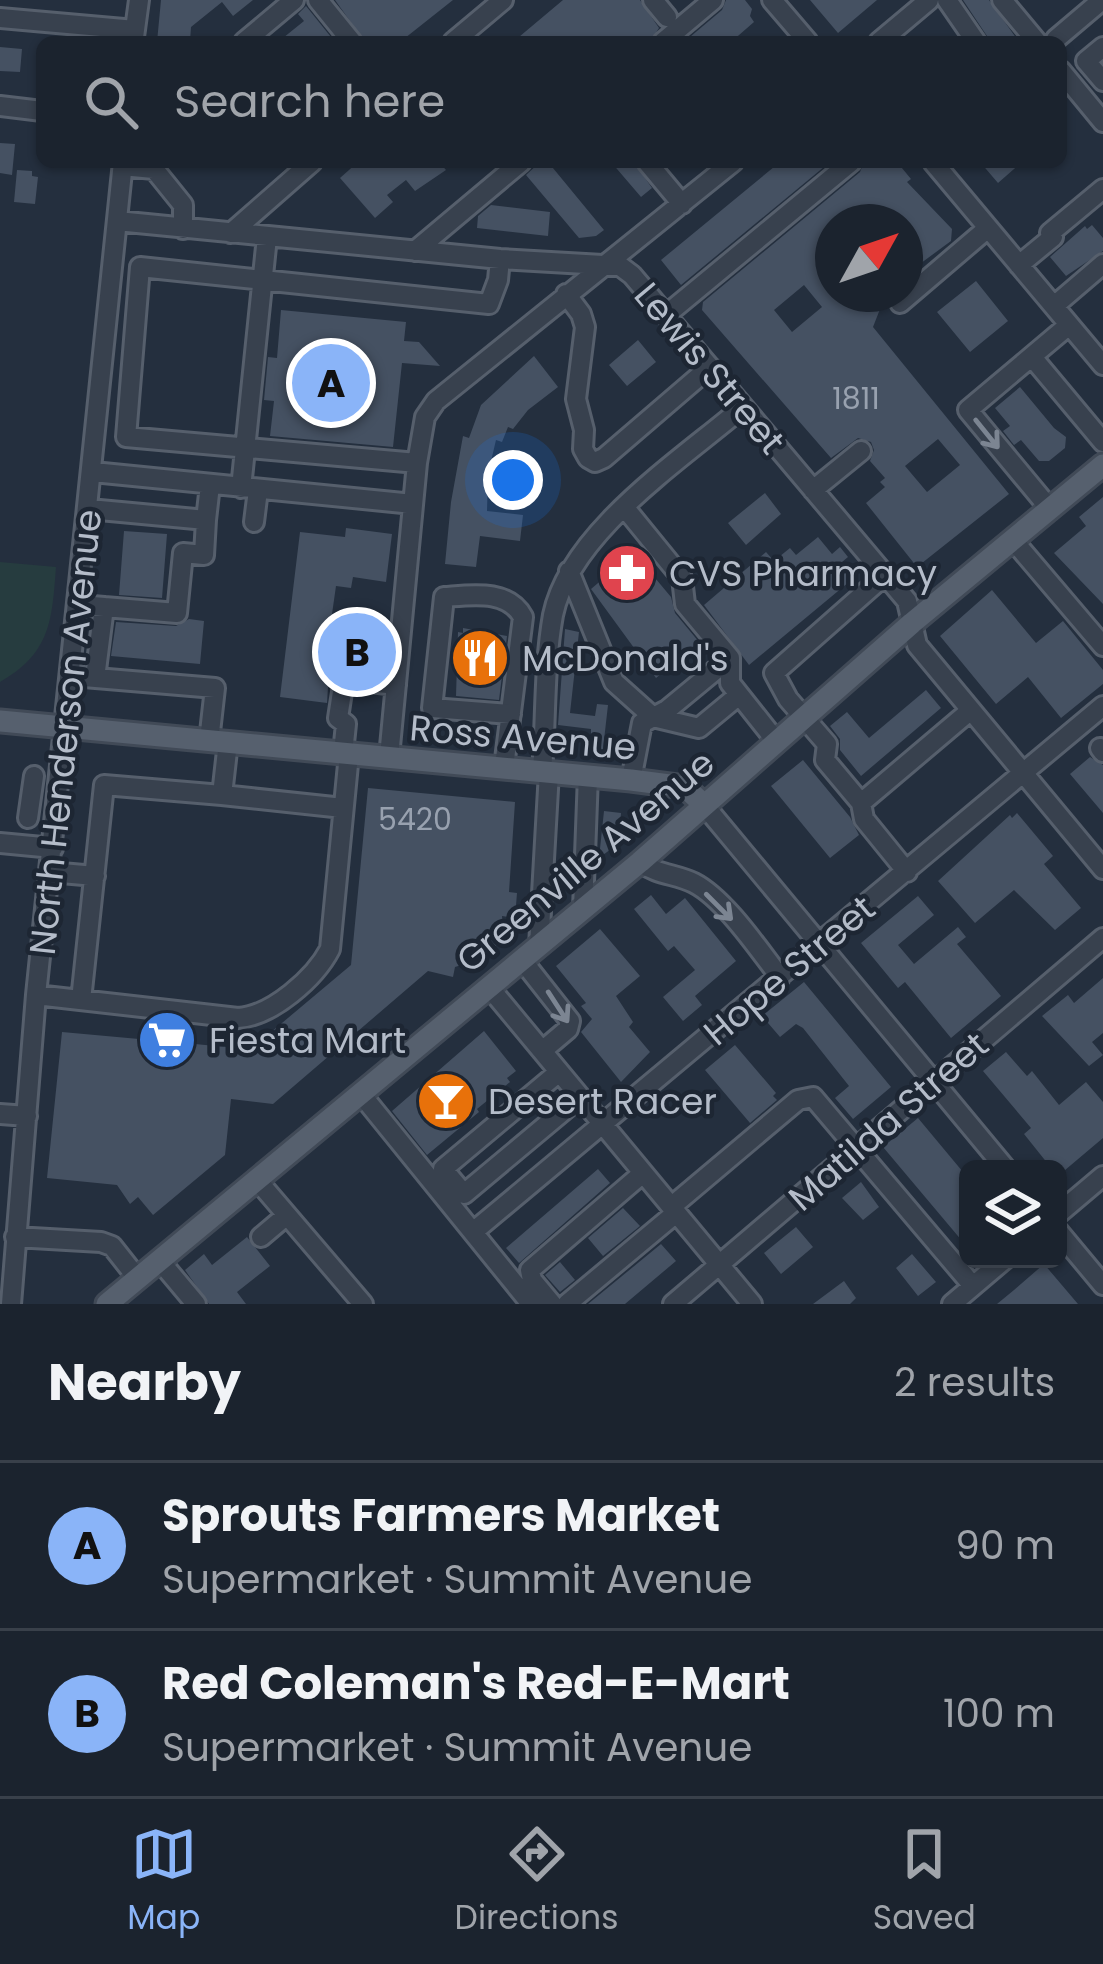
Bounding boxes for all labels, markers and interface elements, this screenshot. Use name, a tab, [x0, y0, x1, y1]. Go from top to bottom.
search box	[36, 36, 1067, 168]
icon: search	[78, 69, 144, 135]
text: Search here	[174, 70, 445, 133]
north arrow	[815, 204, 923, 312]
street label: Lewis Street	[623, 271, 797, 465]
pin: A	[292, 338, 370, 428]
house number: 1811	[832, 377, 880, 420]
one-way arrow	[974, 417, 1000, 449]
your location	[483, 450, 543, 510]
street label: North Henderson Avenue	[17, 507, 114, 957]
pharmacy icon: CVS Pharmacy	[596, 542, 658, 604]
place label: CVS Pharmacy	[669, 548, 937, 599]
pin: B	[318, 607, 396, 697]
restaurant icon: McDonald's	[449, 627, 511, 689]
place label: McDonald's	[522, 633, 728, 684]
street label: Ross Avenue	[408, 702, 638, 773]
street label: Greenville Avenue	[445, 738, 725, 985]
house number: 5420	[378, 798, 452, 841]
street label: Hope Street	[693, 883, 886, 1057]
one-way arrow	[705, 892, 733, 921]
one-way arrow	[546, 989, 570, 1023]
supermarket icon: Fiesta Mart	[136, 1009, 198, 1071]
place label: Fiesta Mart	[209, 1015, 406, 1066]
street label: Matilda Street	[777, 1020, 999, 1223]
bar icon: Desert Racer	[415, 1070, 477, 1132]
place label: Desert Racer	[488, 1076, 717, 1127]
map controls	[959, 1160, 1067, 1268]
button: layers	[959, 1160, 1067, 1268]
text: Nearby	[48, 1346, 241, 1418]
text: 2 results	[894, 1355, 1055, 1410]
text: Sprouts Farmers Market	[162, 1484, 720, 1547]
text: A	[73, 1518, 101, 1573]
text: 90 m	[955, 1518, 1055, 1573]
text: Supermarket · Summit Avenue	[162, 1552, 752, 1607]
text: Red Coleman's Red-E-Mart	[162, 1652, 790, 1715]
text: B	[74, 1686, 100, 1741]
text: 100 m	[943, 1686, 1055, 1741]
text: Supermarket · Summit Avenue	[162, 1720, 752, 1775]
tab: Map	[127, 1821, 200, 1943]
tab: Directions	[455, 1821, 618, 1943]
tab: Saved	[873, 1821, 976, 1943]

